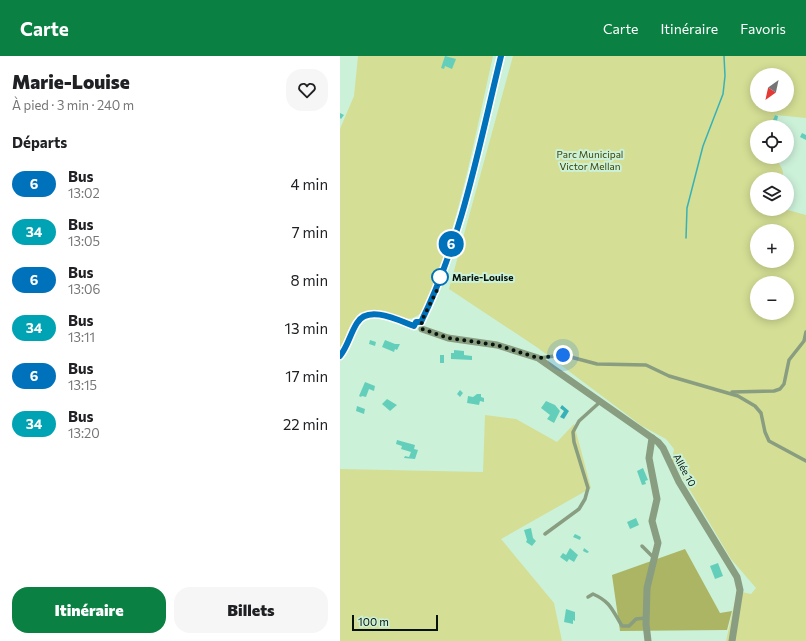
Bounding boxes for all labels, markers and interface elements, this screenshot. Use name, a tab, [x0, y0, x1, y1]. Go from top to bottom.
text: Carte	[20, 17, 69, 40]
text: Carte	[603, 20, 638, 37]
text: Itinéraire	[660, 20, 718, 37]
text: Favoris	[740, 20, 786, 37]
north arrow	[750, 68, 794, 112]
map controls	[750, 68, 794, 320]
button: heart	[286, 69, 328, 111]
text: Marie-Louise	[12, 70, 130, 93]
text: À pied · 3 min · 240 m	[12, 97, 134, 113]
button: locate	[750, 120, 794, 164]
text: Départs	[12, 133, 67, 151]
park label: Parc Municipal Victor Mellan	[557, 148, 623, 172]
text: Bus	[68, 167, 93, 185]
button: layers	[750, 172, 794, 216]
text: 6	[30, 175, 38, 192]
text: 4 min	[291, 175, 328, 193]
text: 13:02	[68, 185, 100, 201]
text: Bus	[68, 215, 93, 233]
text: 34	[26, 223, 42, 240]
text: 7 min	[292, 223, 328, 241]
button: +	[750, 224, 794, 268]
line badge: 6	[438, 231, 464, 257]
text: 13:05	[68, 233, 100, 249]
text: 6	[447, 235, 455, 252]
text: Bus	[68, 263, 93, 281]
marker: Marie-Louise	[431, 268, 449, 286]
text: 6	[30, 271, 38, 288]
text: 8 min	[290, 271, 328, 289]
place label: Marie-Louise	[452, 271, 513, 283]
button: −	[750, 276, 794, 320]
text: 13:06	[68, 281, 100, 297]
text: Bus	[68, 311, 93, 329]
text: 34	[26, 319, 42, 336]
text: 13 min	[285, 319, 328, 337]
text: 13:11	[68, 329, 95, 345]
your location	[553, 345, 573, 365]
text: Bus	[68, 359, 93, 377]
text: 6	[30, 367, 38, 384]
text: 17 min	[285, 367, 328, 385]
text: 13:15	[68, 377, 97, 393]
text: Bus	[68, 407, 93, 425]
text: 34	[26, 415, 42, 432]
text: 22 min	[283, 415, 328, 433]
text: 13:20	[68, 425, 100, 441]
street label: Allée 10	[671, 452, 699, 488]
button: Itinéraire	[12, 587, 166, 633]
button: Billets	[174, 587, 328, 633]
scale bar	[352, 613, 438, 632]
text: 100 m	[358, 615, 389, 628]

